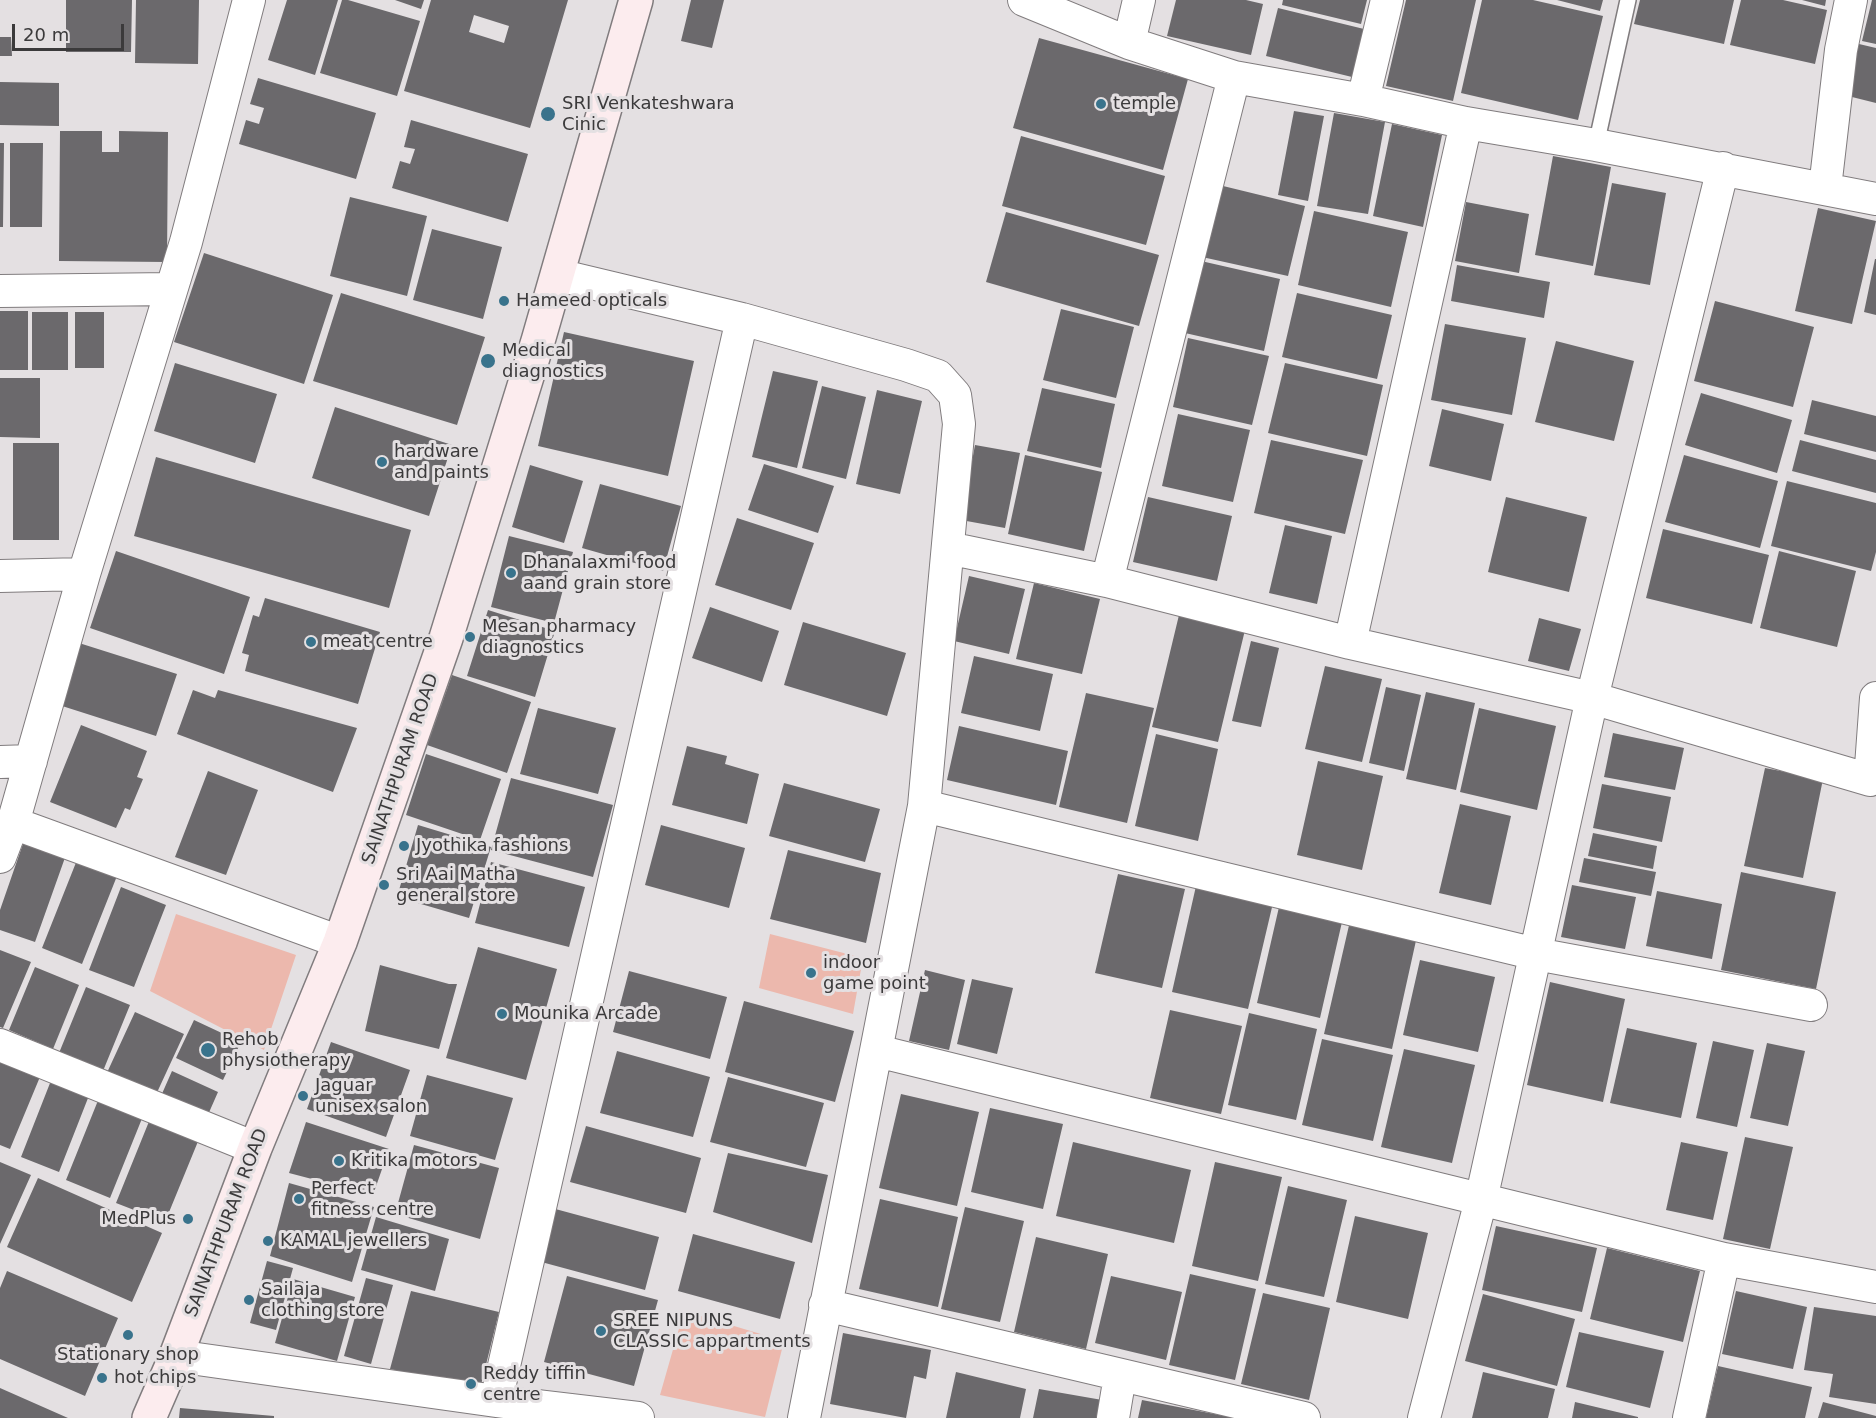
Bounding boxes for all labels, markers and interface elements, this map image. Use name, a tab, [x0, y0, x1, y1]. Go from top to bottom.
scale bar	[15, 12, 128, 50]
text: 20 m	[23, 24, 69, 45]
place label: SRI Venkateshwara Cinic	[562, 93, 735, 136]
place label: temple	[1113, 93, 1176, 115]
marker: temple	[1094, 97, 1108, 111]
marker: SRI Venkateshwara Cinic	[539, 105, 557, 123]
place label: Hameed opticals	[516, 290, 667, 312]
marker: Hameed opticals	[497, 294, 511, 308]
place label: Medical diagnostics	[502, 340, 604, 382]
marker: Medical diagnostics	[479, 352, 497, 370]
place label: hardware and paints	[394, 441, 489, 484]
marker: hardware and paints	[375, 455, 389, 469]
place label: Dhanalaxmi food aand grain store	[523, 552, 676, 594]
marker: Dhanalaxmi food aand grain store	[504, 566, 518, 580]
place label: Mesan pharmacy diagnostics	[482, 616, 636, 658]
marker: Mesan pharmacy diagnostics	[463, 630, 477, 644]
place label: meat centre	[323, 631, 433, 653]
marker: meat centre	[304, 635, 318, 649]
street label: SAINATHPURAM ROAD	[358, 671, 444, 867]
place label: Jyothika fashions	[416, 835, 568, 857]
marker: Jyothika fashions	[397, 839, 411, 853]
place label: Sri Aai Matha general store	[396, 864, 516, 906]
marker: Sri Aai Matha general store	[377, 878, 391, 892]
place label: indoor game point	[823, 952, 926, 994]
marker: indoor game point	[804, 966, 818, 980]
place label: Mounika Arcade	[514, 1003, 658, 1025]
marker: Mounika Arcade	[495, 1007, 509, 1021]
place label: Rehob physiotherapy	[222, 1029, 351, 1072]
marker: Rehob physiotherapy	[199, 1041, 217, 1059]
place label: Jaguar unisex salon	[315, 1075, 427, 1118]
marker: Jaguar unisex salon	[296, 1089, 310, 1103]
street label: SAINATHPURAM ROAD	[181, 1126, 273, 1320]
place label: Kritika motors	[351, 1150, 478, 1172]
marker: Kritika motors	[332, 1154, 346, 1168]
place label: Perfect fitness centre	[311, 1178, 434, 1220]
marker: Perfect fitness centre	[292, 1192, 306, 1206]
place label: MedPlus	[101, 1208, 176, 1230]
marker: MedPlus	[181, 1212, 195, 1226]
place label: KAMAL jewellers	[280, 1230, 427, 1252]
marker: KAMAL jewellers	[261, 1234, 275, 1248]
place label: Sailaja clothing store	[261, 1279, 384, 1322]
marker: Sailaja clothing store	[242, 1293, 256, 1307]
place label: SREE NIPUNS CLASSIC appartments	[613, 1310, 811, 1352]
marker: SREE NIPUNS CLASSIC appartments	[594, 1324, 608, 1338]
marker: Stationary shop	[121, 1328, 135, 1342]
place label: Stationary shop	[57, 1344, 199, 1366]
place label: Reddy tiffin centre	[483, 1363, 586, 1406]
place label: hot chips	[114, 1367, 196, 1389]
marker: hot chips	[95, 1371, 109, 1385]
marker: Reddy tiffin centre	[464, 1377, 478, 1391]

